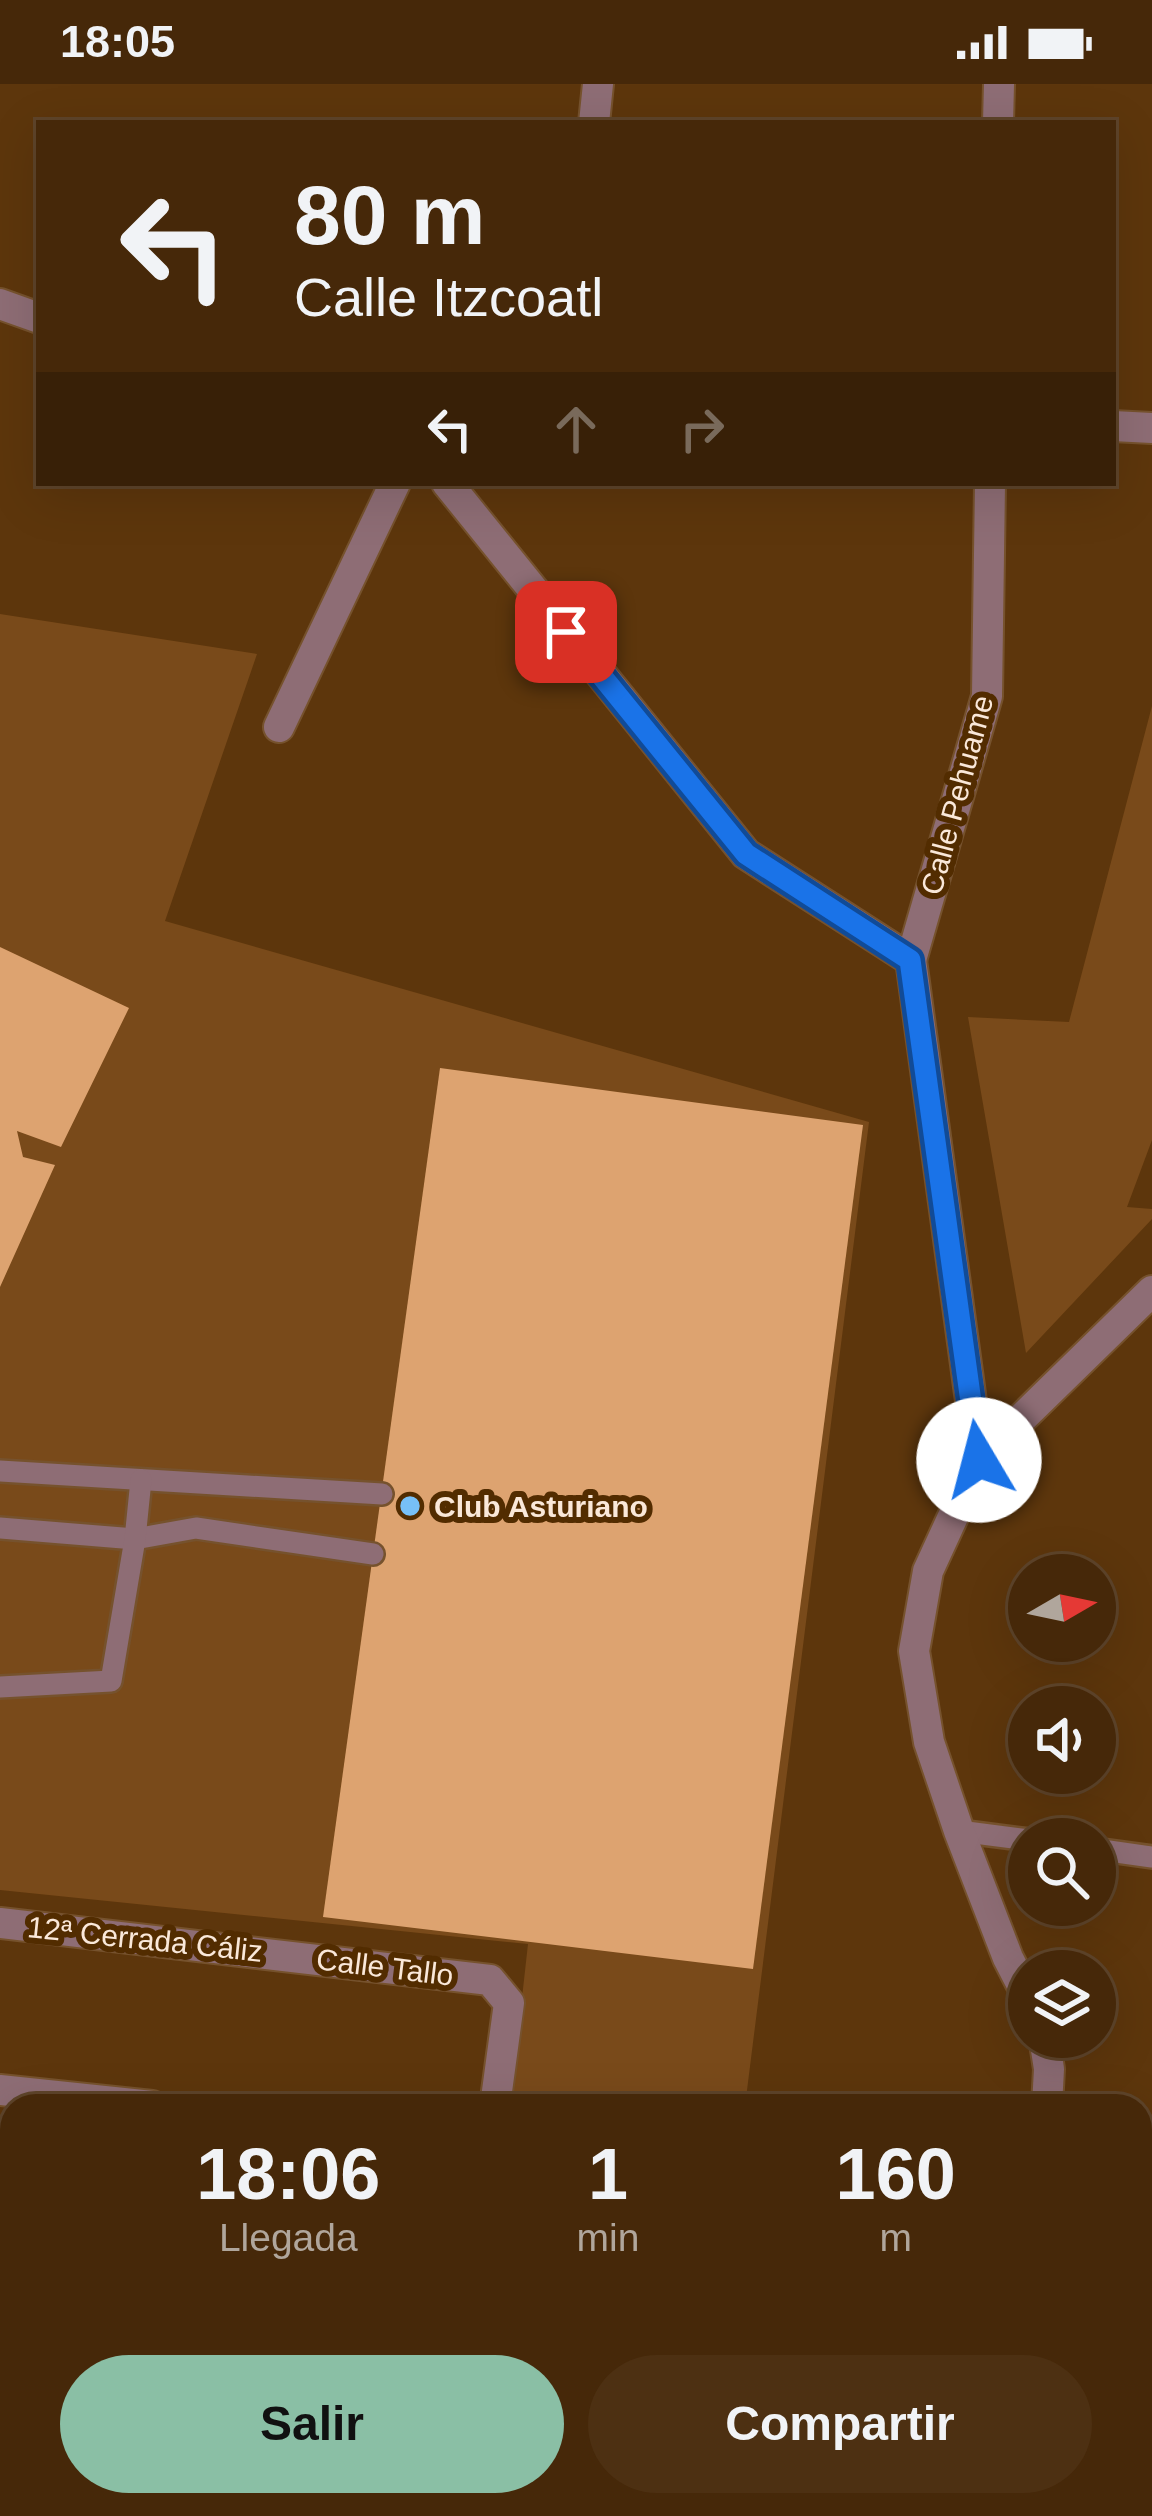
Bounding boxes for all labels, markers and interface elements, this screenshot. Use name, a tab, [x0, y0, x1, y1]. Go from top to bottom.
text: 18:05	[60, 16, 175, 67]
icon: left	[96, 168, 252, 324]
text: 80 m	[294, 168, 485, 262]
text: Calle Itzcoatl	[294, 267, 603, 327]
icon: left	[417, 396, 483, 462]
icon: ahead	[543, 396, 609, 462]
icon: right	[669, 396, 735, 462]
pin	[515, 581, 617, 683]
icon: arrive	[533, 599, 599, 665]
street label: Calle Pehuame	[915, 692, 999, 898]
position arrow	[916, 1397, 1042, 1523]
place label: Club Asturiano	[434, 1490, 648, 1523]
marker: Club Asturiano	[397, 1493, 423, 1519]
north arrow	[1008, 1554, 1116, 1662]
map controls	[1008, 1554, 1116, 2058]
button: sound	[1008, 1686, 1116, 1794]
button: search	[1008, 1818, 1116, 1926]
street label: 12ª Cerrada Cáliz	[26, 1910, 264, 1968]
street label: Calle Tallo	[315, 1942, 455, 1992]
button: layers	[1008, 1950, 1116, 2058]
text: 18:06	[196, 2134, 380, 2214]
text: 1	[588, 2134, 628, 2214]
text: 160	[836, 2134, 956, 2214]
text: Llegada	[219, 2216, 358, 2259]
text: min	[577, 2216, 639, 2259]
text: m	[879, 2216, 912, 2259]
button: Salir	[60, 2355, 564, 2493]
button: Compartir	[588, 2355, 1092, 2493]

